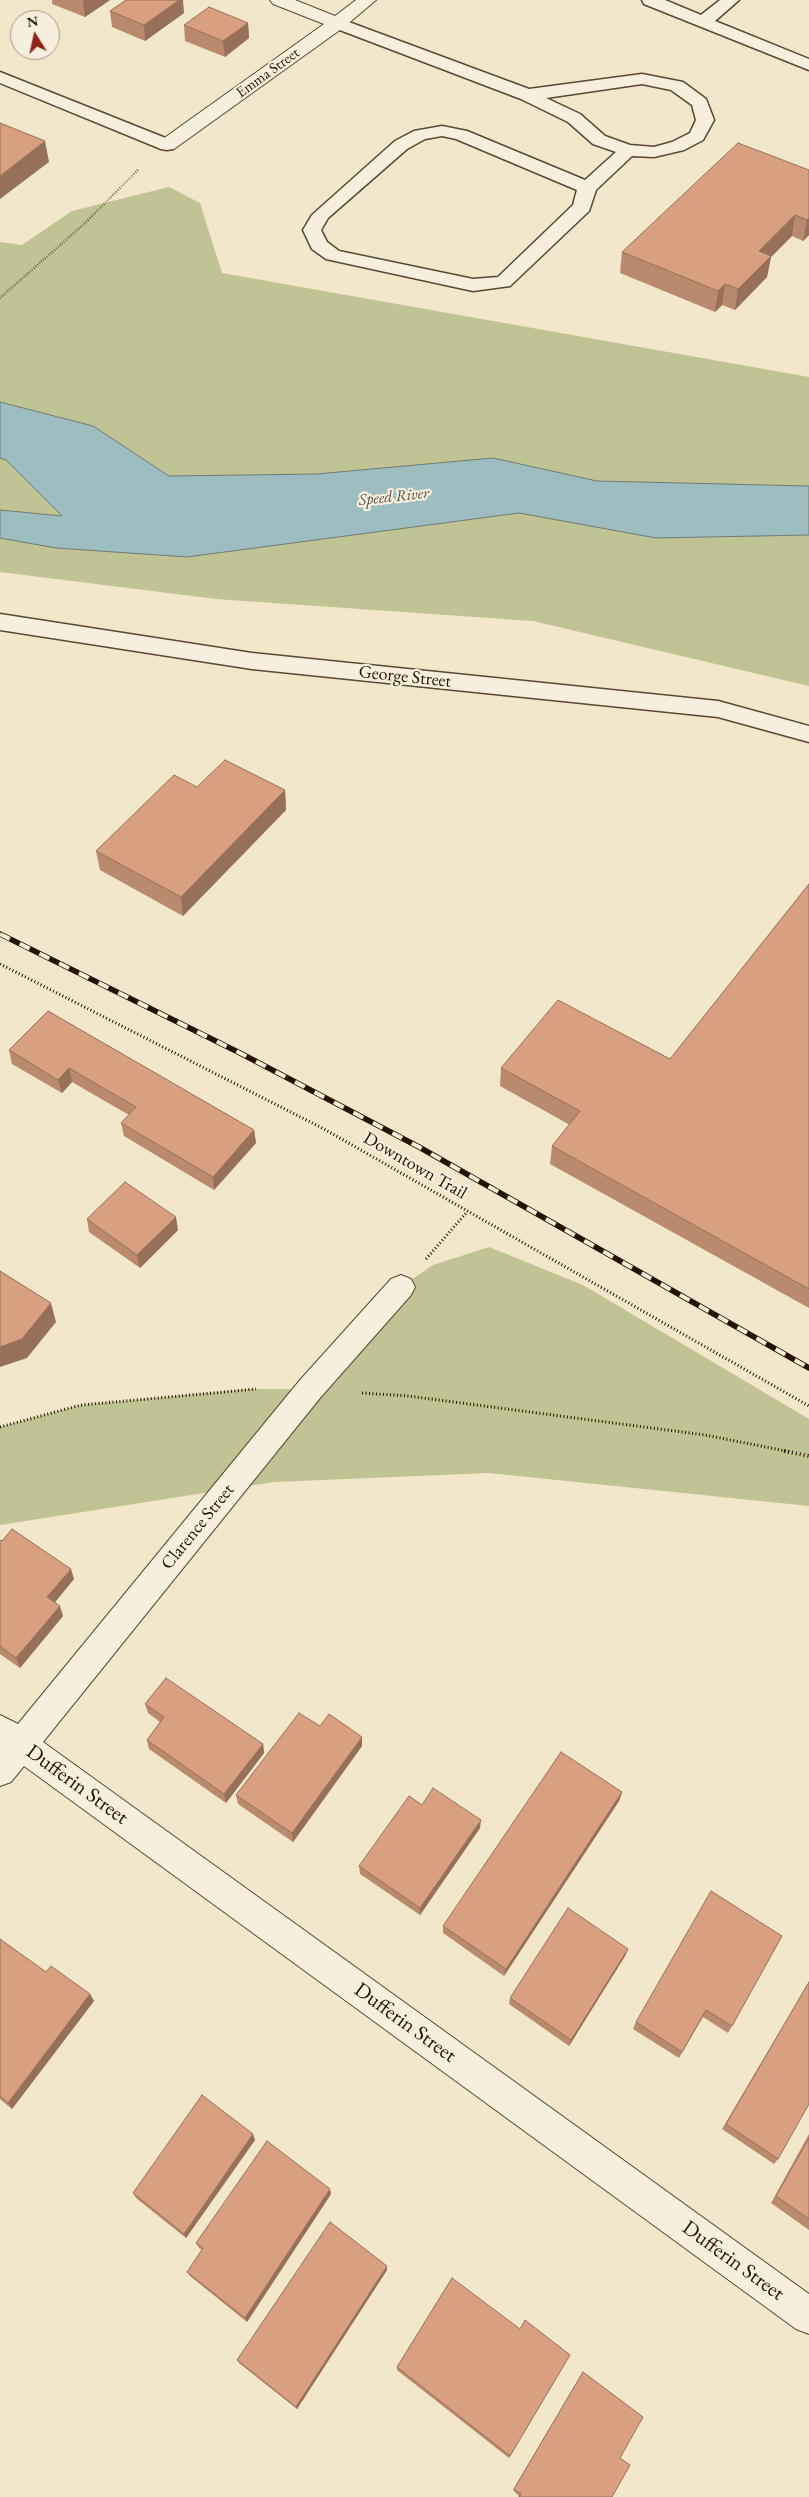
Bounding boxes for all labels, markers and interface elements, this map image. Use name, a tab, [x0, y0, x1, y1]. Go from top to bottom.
north arrow	[10, 10, 60, 60]
text: N	[25, 11, 40, 31]
street label: Emma Street	[233, 44, 303, 102]
water label: Speed River	[358, 484, 430, 510]
street label: George Street	[358, 661, 452, 693]
street label: Downtown Trail	[359, 1128, 471, 1204]
street label: Clarence Street	[157, 1480, 239, 1574]
street label: Dufferin Street	[21, 1739, 133, 1831]
street label: Dufferin Street	[349, 1977, 461, 2069]
street label: Dufferin Street	[677, 2215, 789, 2307]

